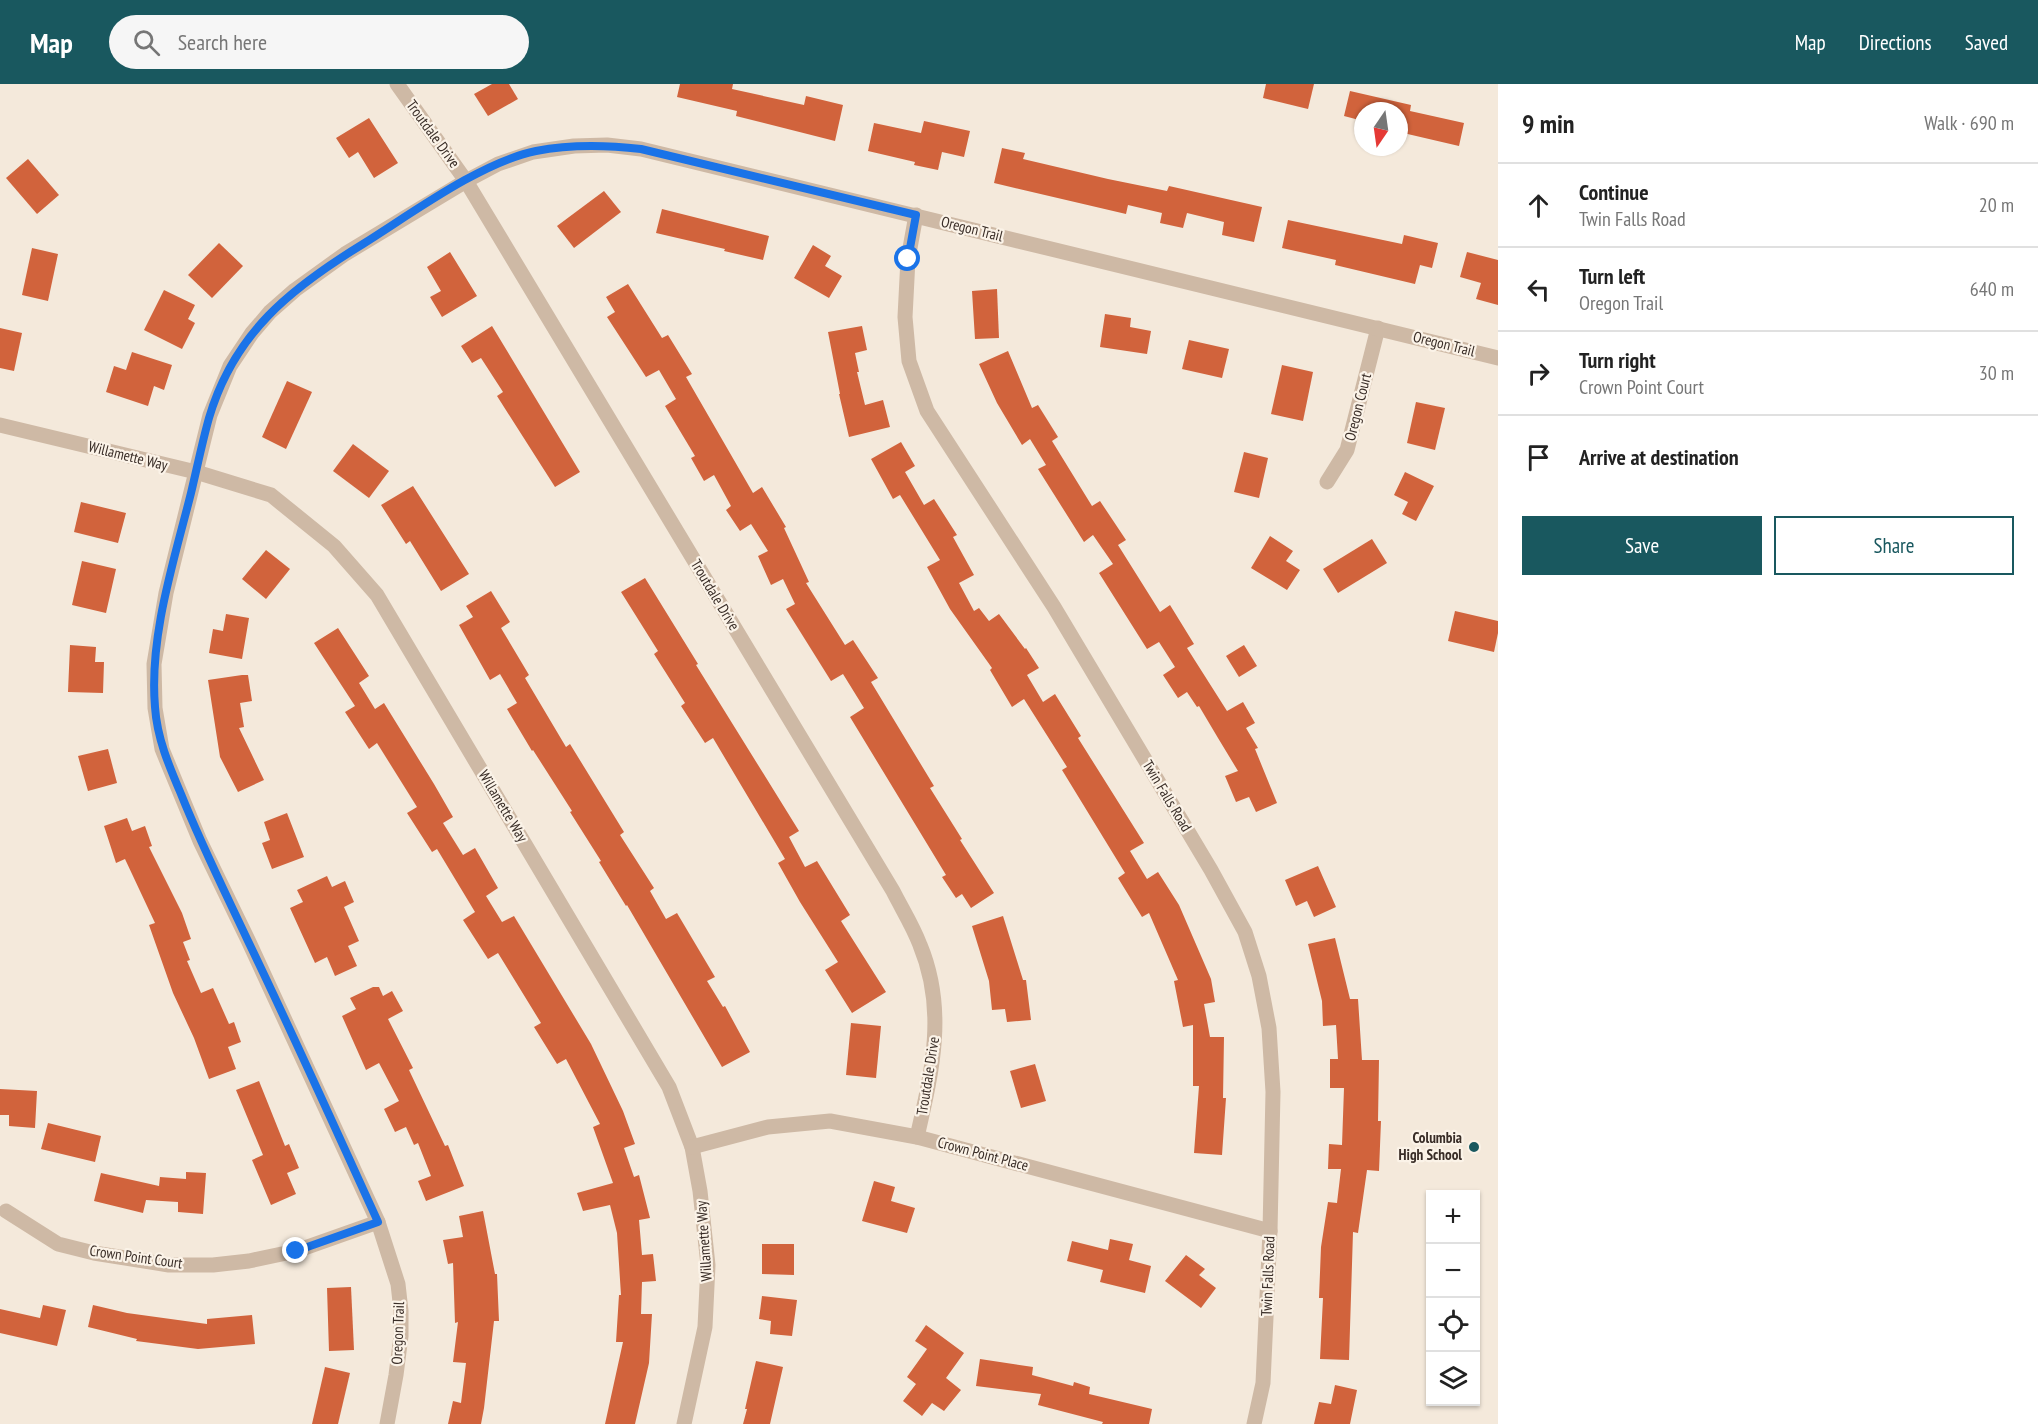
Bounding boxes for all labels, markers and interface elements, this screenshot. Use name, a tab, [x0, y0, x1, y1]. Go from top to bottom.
search box	[109, 15, 529, 69]
text: Map	[30, 24, 73, 61]
icon: search	[130, 26, 163, 59]
text: Search here	[178, 28, 267, 56]
text: Map	[1795, 29, 1826, 56]
text: Directions	[1859, 29, 1932, 56]
text: Saved	[1965, 29, 2008, 56]
street label: Troutdale Drive	[402, 96, 464, 171]
north arrow	[1354, 102, 1408, 156]
text: 9 min	[1522, 107, 1575, 140]
text: Walk · 690 m	[1924, 110, 2014, 136]
text: Continue	[1579, 178, 1649, 206]
icon: ahead	[1522, 189, 1555, 222]
text: 20 m	[1979, 192, 2014, 218]
text: Twin Falls Road	[1579, 206, 1686, 232]
street label: Oregon Trail	[939, 212, 1005, 245]
route start	[894, 245, 920, 271]
text: Turn left	[1579, 262, 1645, 290]
icon: left	[1522, 273, 1555, 306]
text: 640 m	[1970, 276, 2014, 302]
text: Oregon Trail	[1579, 290, 1663, 316]
street label: Oregon Trail	[1411, 327, 1477, 360]
text: Turn right	[1579, 346, 1656, 374]
icon: right	[1522, 357, 1555, 390]
text: 30 m	[1979, 360, 2014, 386]
street label: Oregon Court	[1340, 371, 1375, 443]
text: Crown Point Court	[1579, 374, 1704, 400]
street label: Willamette Way	[87, 437, 170, 475]
icon: arrive	[1522, 441, 1555, 474]
text: Arrive at destination	[1579, 443, 1739, 471]
button: Save	[1522, 516, 1762, 575]
button: Share	[1774, 516, 2014, 575]
street label: Troutdale Drive	[687, 556, 744, 634]
street label: Twin Falls Road	[1139, 757, 1196, 835]
street label: Willamette Way	[474, 766, 533, 846]
street label: Troutdale Drive	[912, 1035, 943, 1117]
place label: Columbia High School	[1399, 1128, 1462, 1164]
street label: Crown Point Place	[936, 1132, 1031, 1175]
marker: Columbia High School	[1467, 1140, 1481, 1154]
map controls	[1426, 1190, 1480, 1406]
button: +	[1426, 1190, 1480, 1244]
street label: Willamette Way	[691, 1200, 716, 1282]
street label: Twin Falls Road	[1257, 1236, 1278, 1316]
route end	[282, 1237, 308, 1263]
street label: Crown Point Court	[88, 1241, 184, 1272]
button: −	[1426, 1244, 1480, 1298]
button: locate	[1426, 1298, 1480, 1352]
street label: Oregon Trail	[387, 1301, 408, 1365]
button: layers	[1426, 1352, 1480, 1406]

